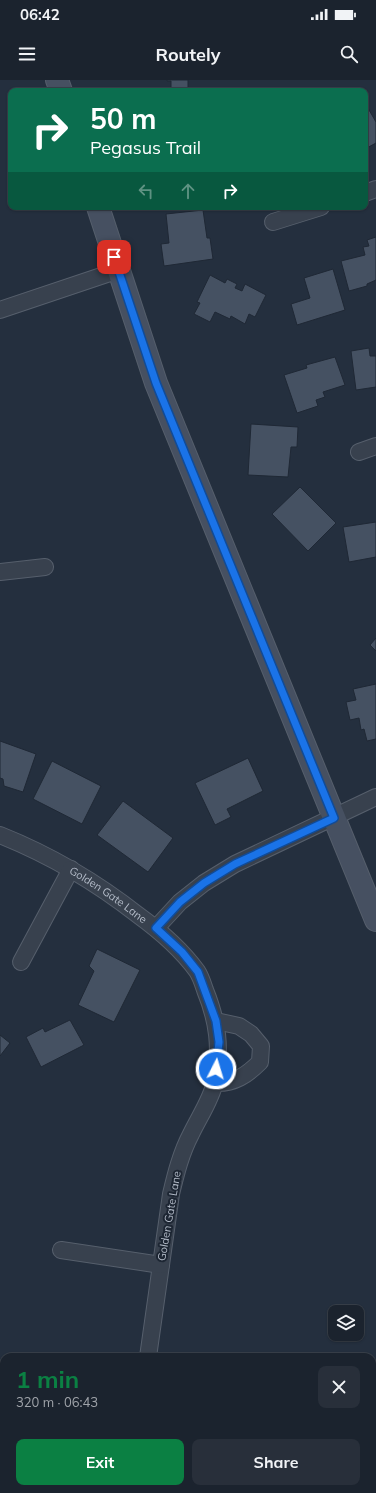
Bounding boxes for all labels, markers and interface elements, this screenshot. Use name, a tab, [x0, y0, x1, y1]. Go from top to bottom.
text: 06:42	[20, 5, 60, 24]
icon: menu	[16, 43, 38, 65]
text: Routely	[156, 43, 220, 66]
icon: search	[338, 43, 360, 65]
text: 50 m	[90, 101, 156, 136]
icon: right	[24, 104, 76, 156]
text: Pegasus Trail	[90, 136, 201, 159]
icon: left	[135, 180, 157, 202]
icon: ahead	[177, 180, 199, 202]
icon: right	[219, 180, 241, 202]
pin	[97, 240, 131, 274]
icon: arrive	[103, 246, 125, 268]
street label: Golden Gate Lane	[67, 863, 150, 926]
position arrow	[195, 1048, 237, 1090]
street label: Golden Gate Lane	[154, 1170, 184, 1262]
map controls	[328, 1305, 364, 1341]
button: layers	[328, 1305, 364, 1341]
text: 1 min	[16, 1364, 79, 1394]
button: close	[318, 1366, 360, 1408]
text: 320 m · 06:43	[16, 1394, 98, 1410]
button: Exit	[16, 1439, 184, 1485]
button: Share	[192, 1439, 360, 1485]

